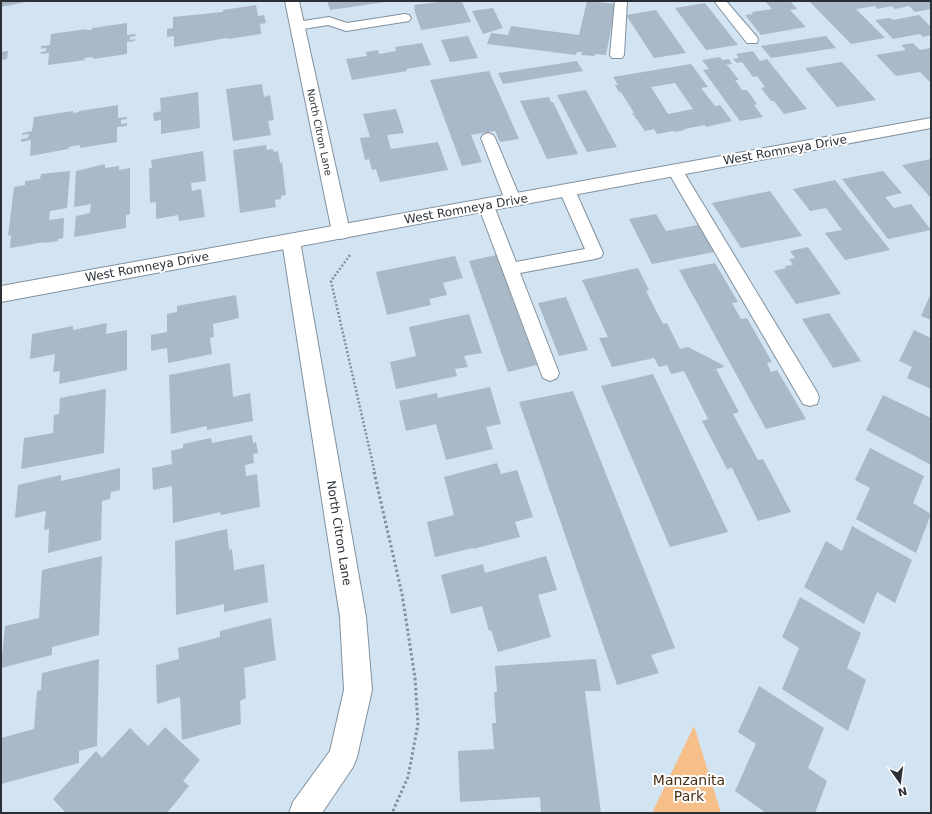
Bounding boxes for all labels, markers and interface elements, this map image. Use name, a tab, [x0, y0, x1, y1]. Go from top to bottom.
street label: North Citron Lane	[305, 88, 334, 177]
street label: West Romneya Drive	[722, 132, 848, 168]
street label: West Romneya Drive	[403, 191, 529, 227]
street label: West Romneya Drive	[84, 249, 210, 285]
street label: North Citron Lane	[324, 479, 354, 587]
north arrow	[880, 762, 920, 802]
park label: Manzanita Park	[653, 772, 725, 804]
text: N	[896, 784, 908, 799]

